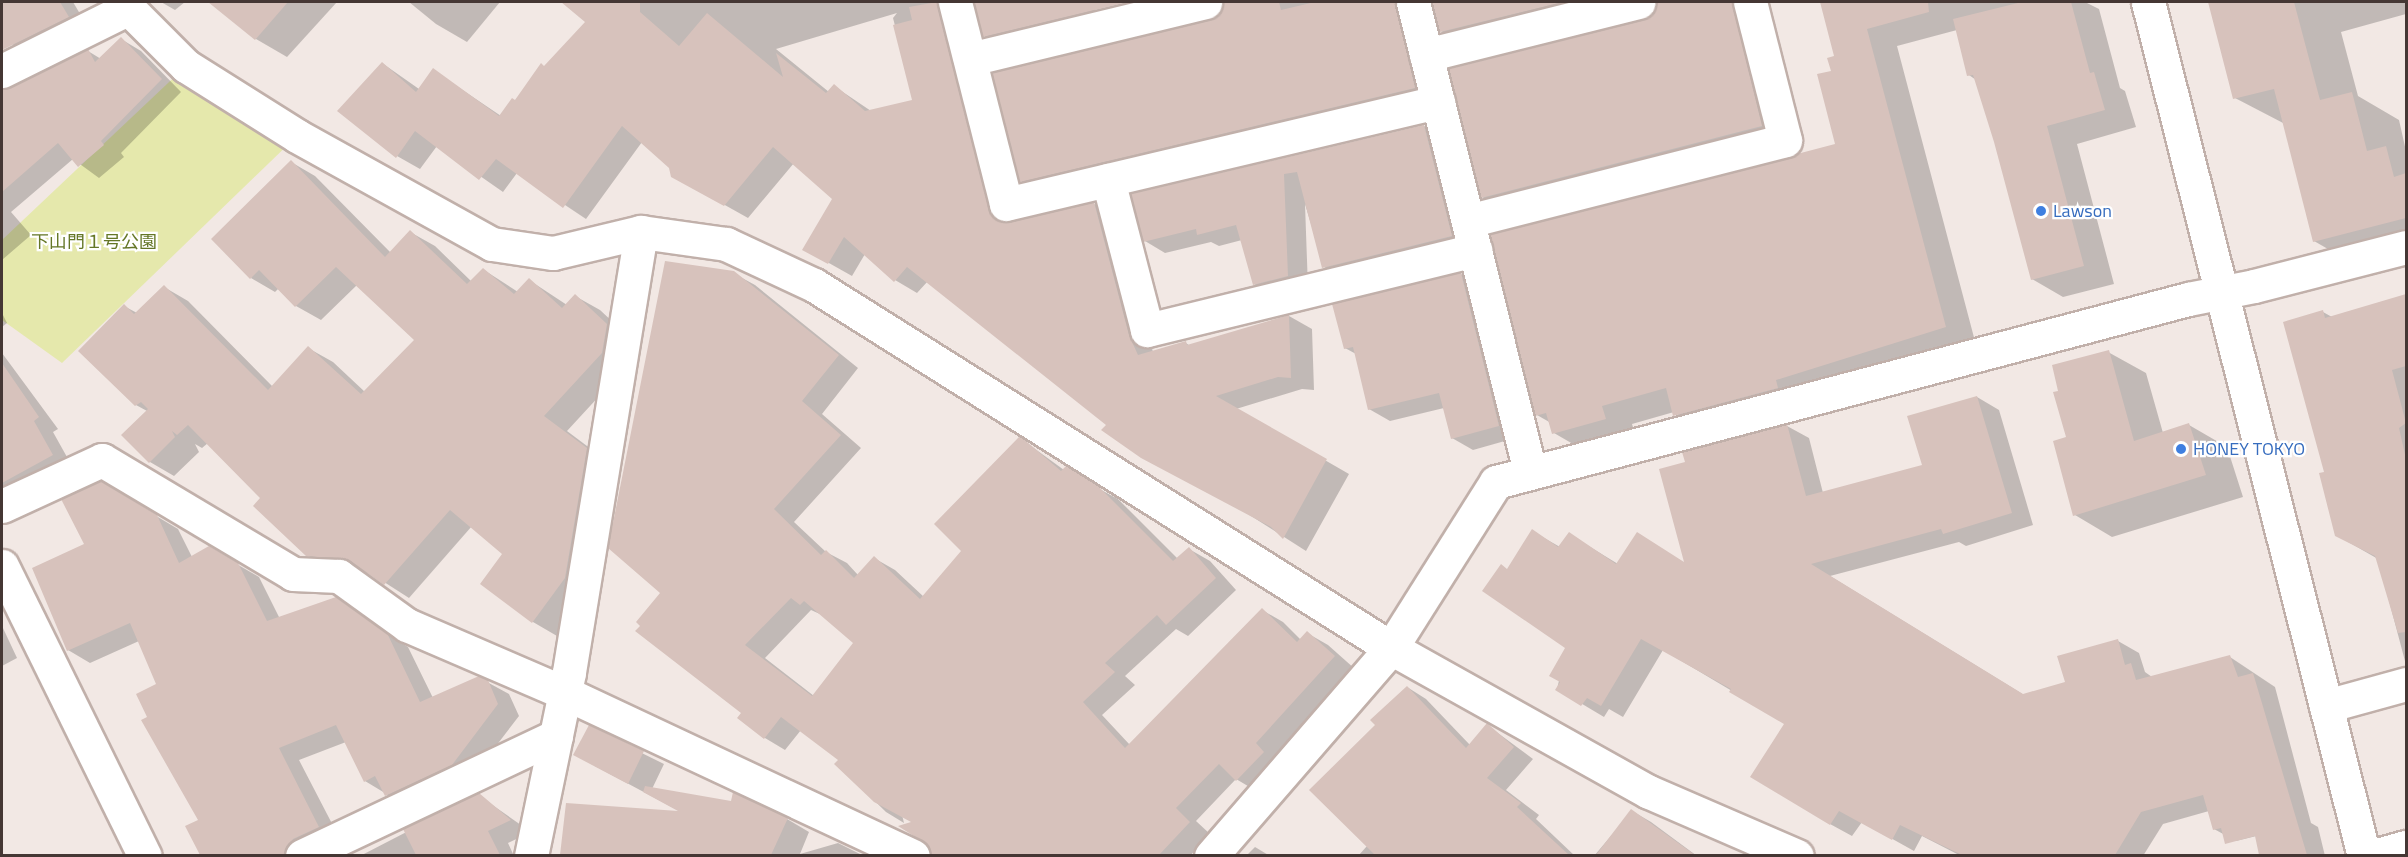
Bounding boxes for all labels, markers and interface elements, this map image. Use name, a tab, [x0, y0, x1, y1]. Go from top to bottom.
place label: Lawson	[2053, 200, 2112, 222]
marker: Lawson	[2034, 204, 2048, 218]
park label: 下山門１号公園	[31, 231, 157, 253]
place label: HONEY TOKYO	[2193, 438, 2305, 460]
marker: HONEY TOKYO	[2174, 442, 2188, 456]

